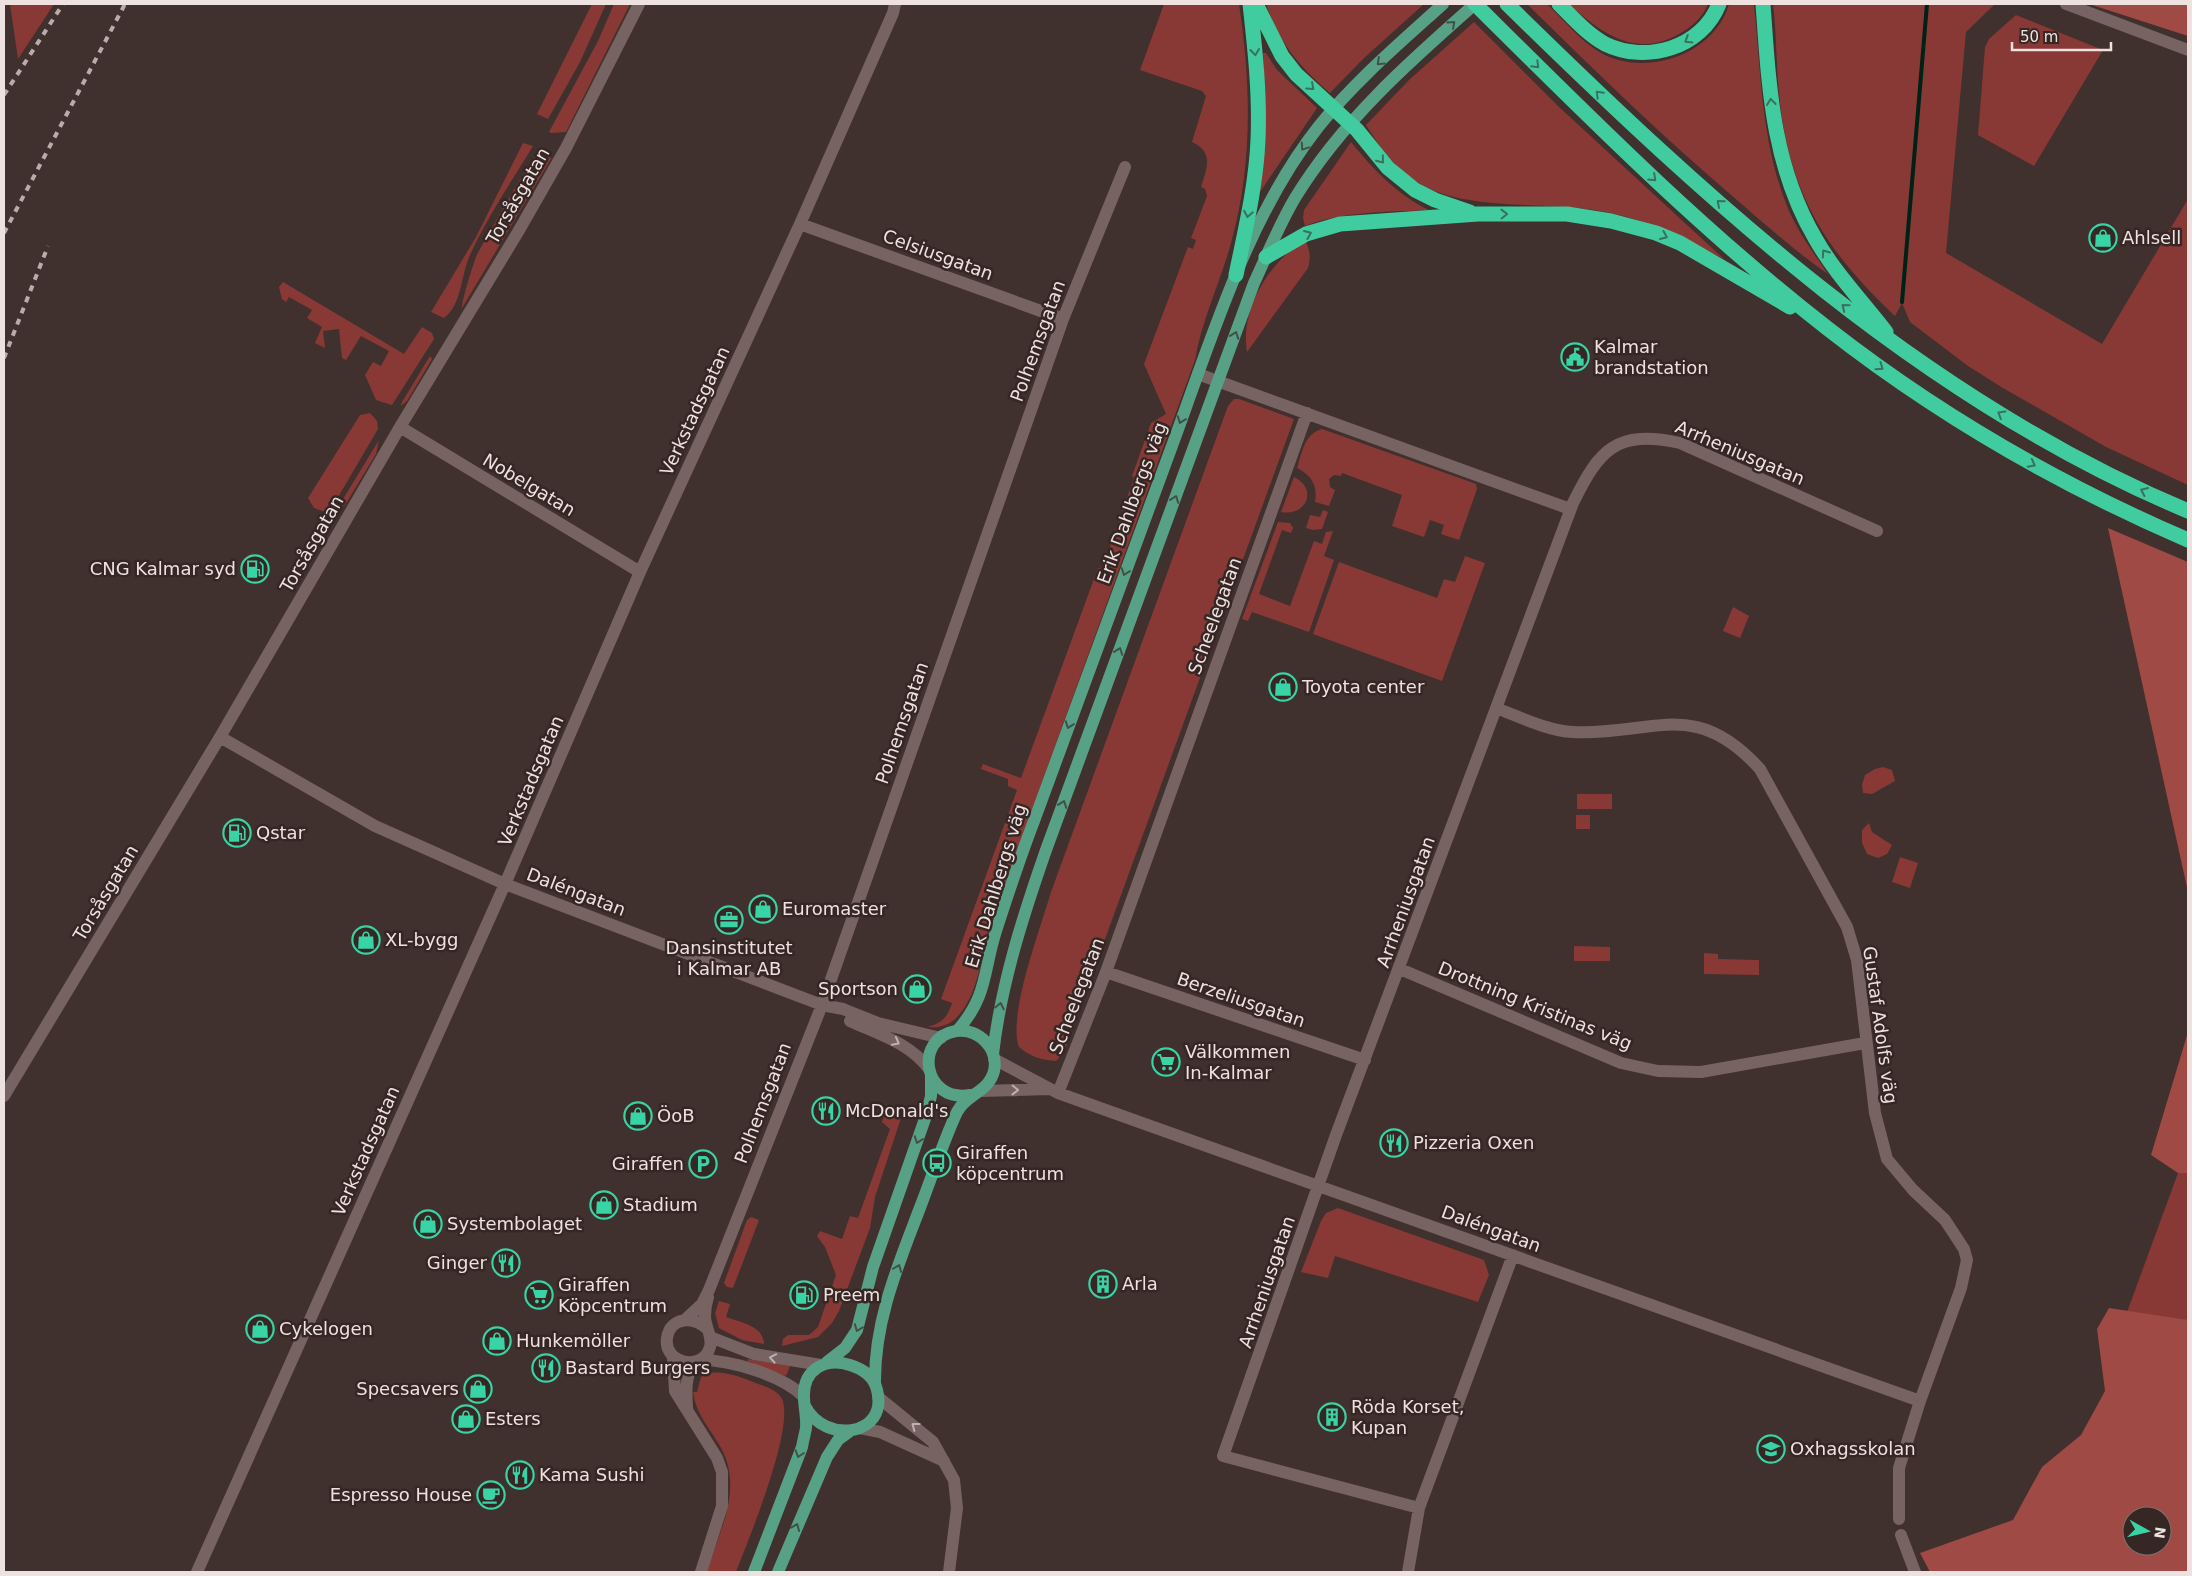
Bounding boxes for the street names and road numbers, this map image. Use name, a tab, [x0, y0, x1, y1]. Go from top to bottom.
street label: Torsåsgatan	[481, 144, 554, 249]
street label: Celsiusgatan	[880, 225, 996, 284]
street label: Polhemsgatan	[1006, 277, 1069, 404]
street label: Verkstadsgatan	[655, 343, 734, 479]
street label: Arrheniusgatan	[1673, 416, 1808, 489]
street label: Erik Dahlbergs väg	[1093, 419, 1171, 586]
street label: Nobelgatan	[479, 449, 579, 520]
street label: Torsåsgatan	[275, 492, 348, 597]
street label: Scheelegatan	[1184, 554, 1245, 677]
street label: Polhemsgatan	[871, 659, 932, 787]
street label: Verkstadsgatan	[494, 712, 568, 849]
street label: Erik Dahlbergs väg	[961, 801, 1030, 970]
street label: Arrheniusgatan	[1372, 833, 1439, 970]
street label: Torsåsgatan	[68, 841, 142, 945]
street label: Daléngatan	[524, 863, 629, 920]
street label: Scheelegatan	[1045, 935, 1108, 1057]
street label: Gustaf Adolfs väg	[1859, 945, 1902, 1105]
street label: Drottning Kristinas väg	[1435, 957, 1635, 1054]
street label: Berzeliusgatan	[1174, 968, 1308, 1031]
street label: Polhemsgatan	[730, 1040, 795, 1166]
street label: Verkstadsgatan	[327, 1083, 404, 1219]
street label: Daléngatan	[1439, 1201, 1544, 1256]
street label: Arrheniusgatan	[1234, 1213, 1299, 1351]

